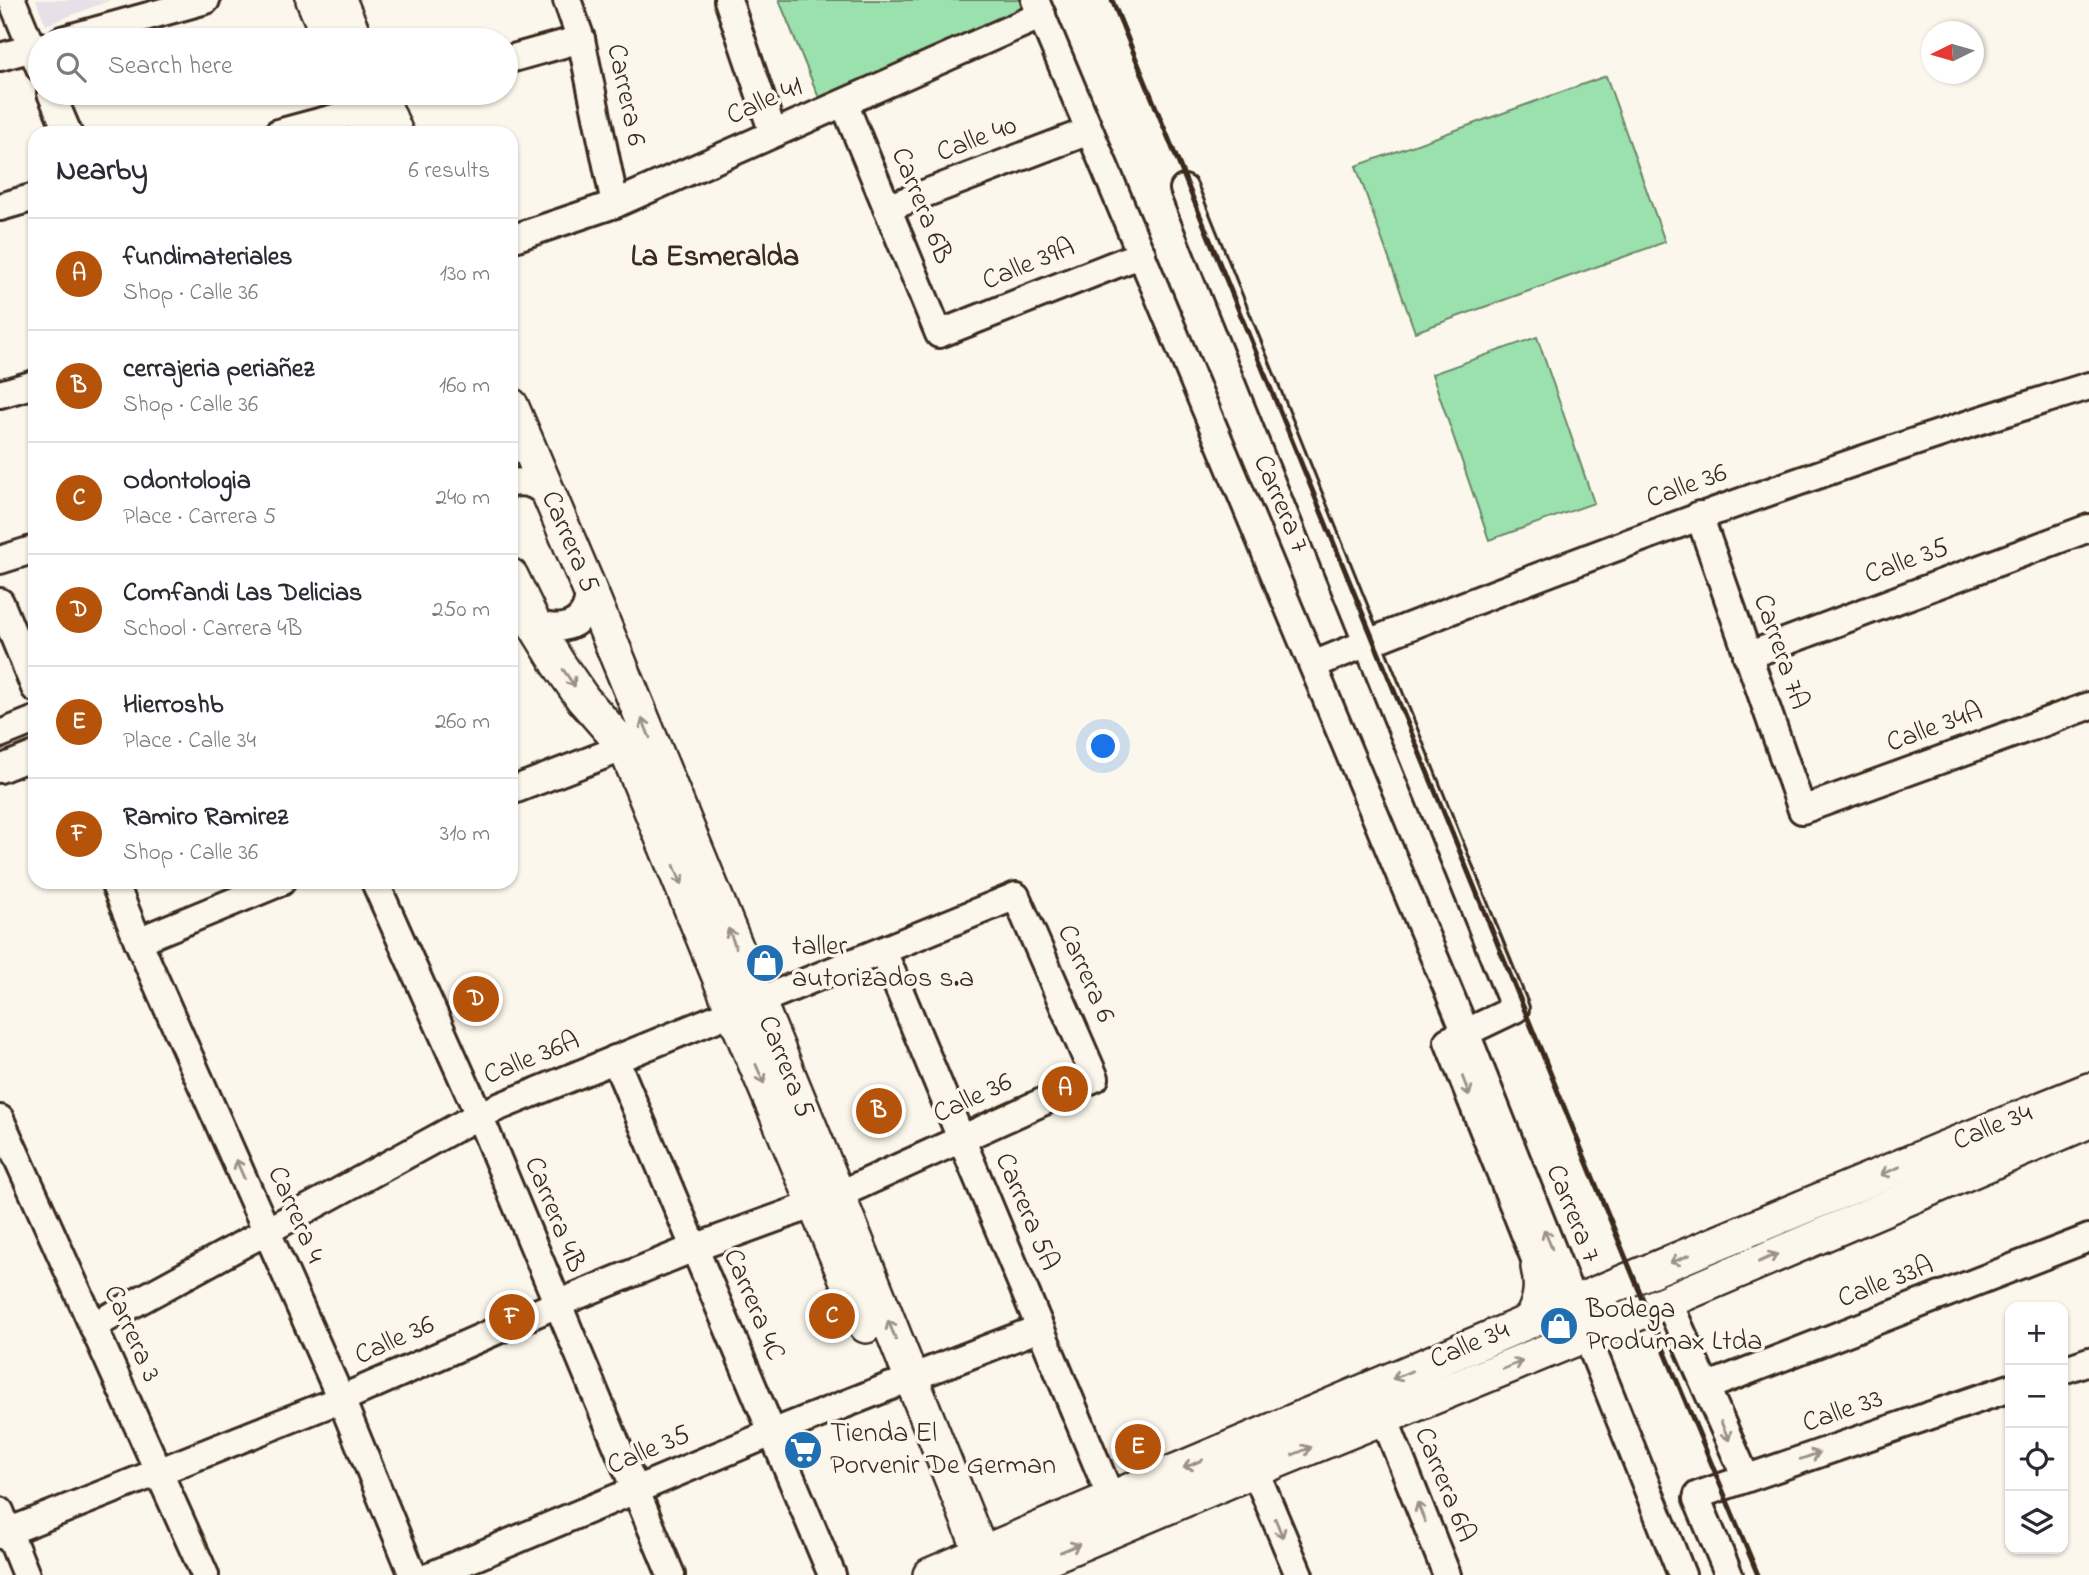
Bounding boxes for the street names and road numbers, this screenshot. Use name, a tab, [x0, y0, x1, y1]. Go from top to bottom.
street label: Carrera 6	[594, 40, 656, 150]
street label: Calle 41	[720, 67, 810, 137]
street label: Calle 40	[931, 106, 1023, 174]
street label: Carrera 6B	[879, 142, 963, 270]
street label: Calle 39A	[976, 228, 1082, 302]
street label: Carrera 7	[1241, 449, 1319, 560]
street label: Calle 36	[1641, 453, 1733, 521]
street label: Carrera 5	[529, 485, 609, 599]
street label: Calle 35	[1859, 528, 1955, 596]
street label: Carrera 7A	[1741, 589, 1819, 715]
street label: Calle 34A	[1881, 692, 1989, 764]
street label: Carrera 6	[1045, 918, 1125, 1030]
street label: Carrera 5	[746, 1010, 824, 1124]
street label: Calle 36A	[478, 1021, 586, 1097]
street label: Calle 36	[927, 1063, 1019, 1135]
street label: Calle 34	[1947, 1093, 2039, 1162]
street label: Carrera 5A	[983, 1147, 1069, 1277]
street label: Carrera 4B	[512, 1151, 596, 1279]
street label: Carrera 7	[1534, 1159, 1610, 1270]
street label: Carrera 4	[255, 1160, 335, 1271]
street label: Carrera 4C	[711, 1243, 795, 1367]
street label: Calle 33A	[1832, 1246, 1940, 1320]
street label: Carrera 3	[91, 1279, 171, 1389]
street label: Calle 36	[349, 1305, 441, 1377]
street label: Calle 34	[1424, 1311, 1516, 1381]
street label: Calle 33	[1797, 1379, 1889, 1445]
street label: Calle 35	[601, 1415, 697, 1487]
street label: Carrera 6A	[1402, 1421, 1486, 1549]

